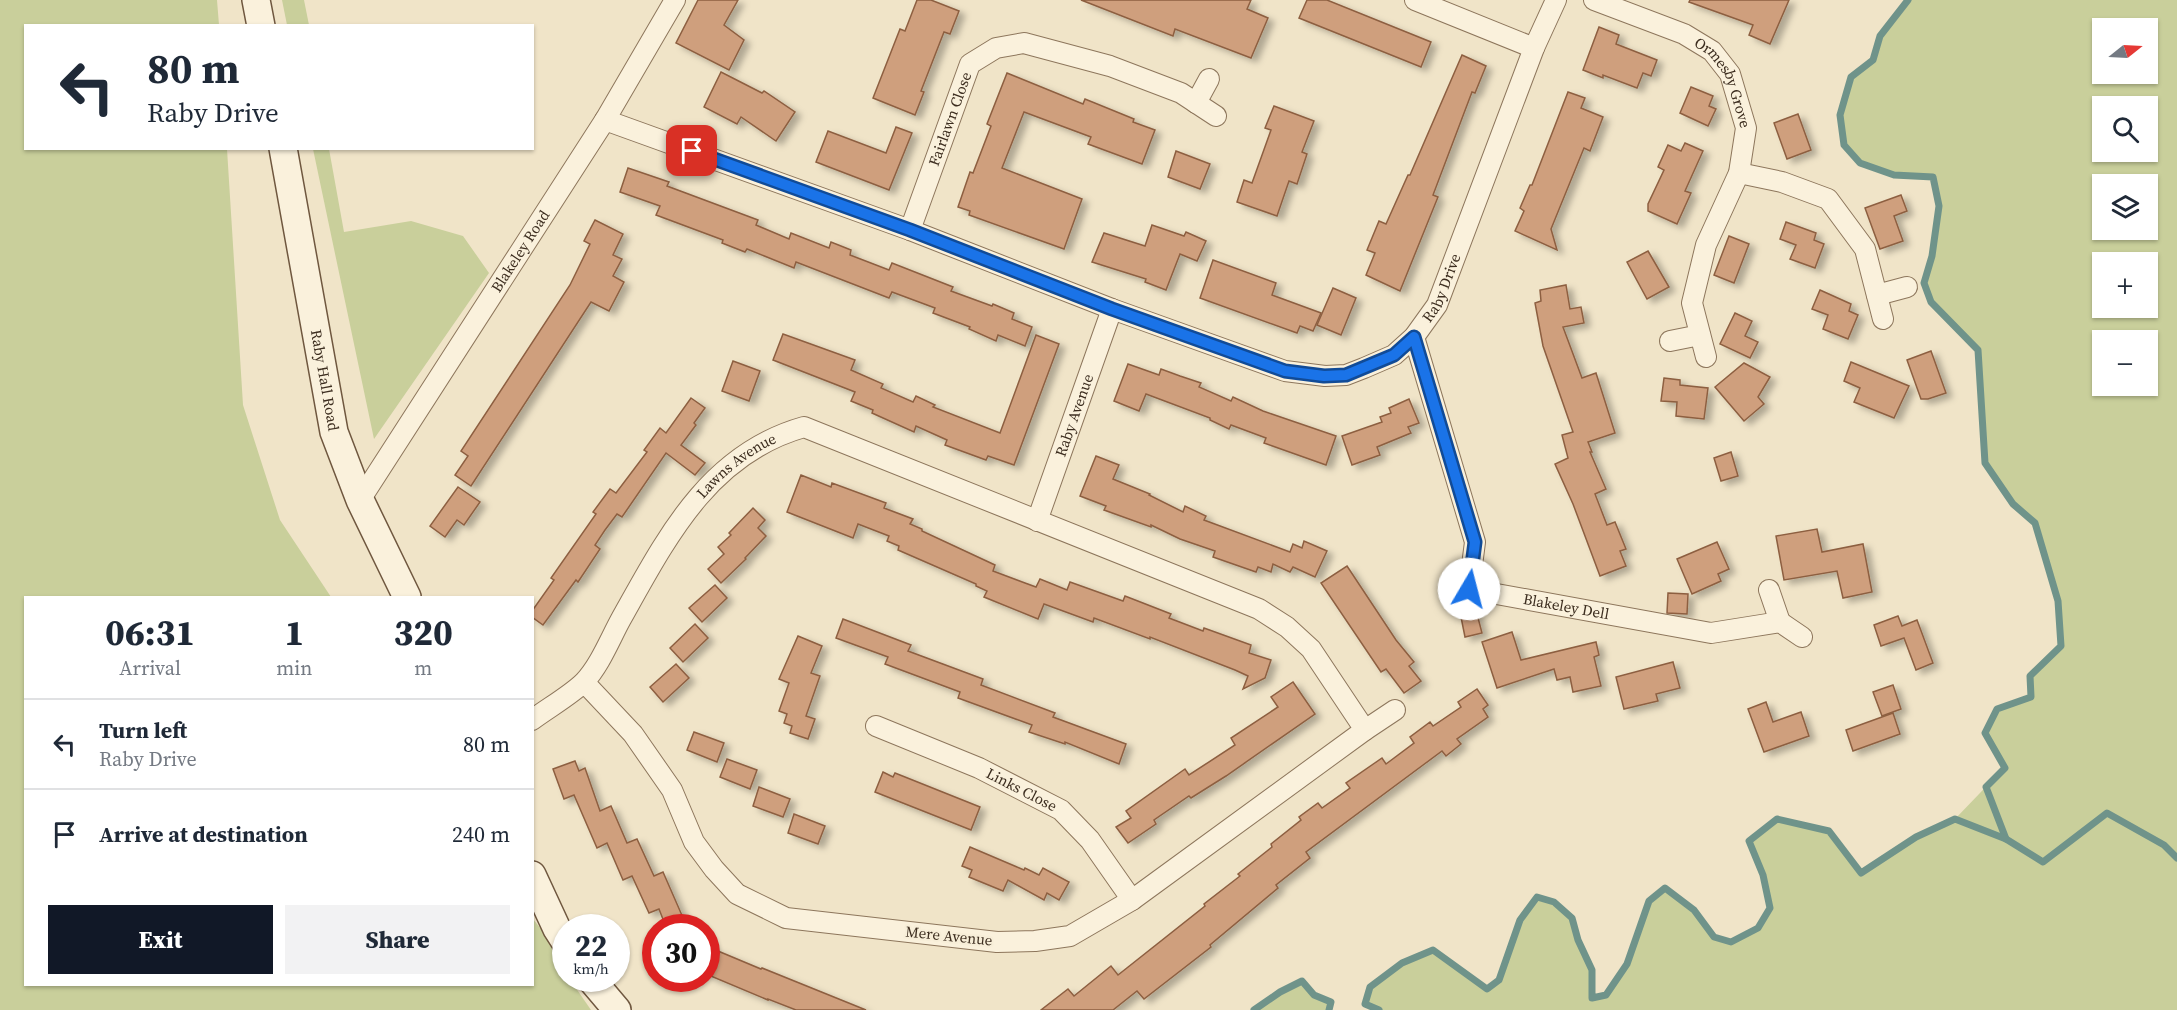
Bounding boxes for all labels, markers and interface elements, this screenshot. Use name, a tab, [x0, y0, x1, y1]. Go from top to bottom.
north arrow	[2092, 18, 2158, 84]
map controls	[2092, 18, 2158, 396]
street label: Ormesby Grove	[1691, 32, 1756, 131]
text: 80 m	[147, 39, 240, 97]
icon: left	[48, 48, 126, 126]
street label: Fairlawn Close	[923, 69, 976, 169]
text: Raby Drive	[147, 94, 279, 131]
button: search	[2092, 96, 2158, 162]
pin	[666, 125, 717, 176]
icon: arrive	[675, 134, 708, 167]
button: layers	[2092, 174, 2158, 240]
street label: Blakeley Road	[486, 205, 555, 296]
street label: Raby Drive	[1417, 250, 1466, 326]
button: +	[2092, 252, 2158, 318]
street label: Raby Hall Road	[306, 328, 345, 433]
button: −	[2092, 330, 2158, 396]
street label: Raby Avenue	[1050, 371, 1098, 459]
street label: Lawns Avenue	[691, 428, 780, 503]
position arrow	[1437, 557, 1501, 621]
street label: Blakeley Dell	[1522, 588, 1611, 624]
text: 06:31	[105, 608, 195, 657]
text: 1	[284, 608, 304, 657]
text: 320	[393, 608, 453, 657]
text: Arrival	[119, 654, 181, 682]
text: min	[276, 654, 312, 682]
text: m	[414, 654, 432, 682]
text: Turn left	[99, 715, 187, 745]
icon: left	[48, 728, 81, 761]
text: 80 m	[463, 729, 510, 759]
text: Raby Drive	[99, 745, 197, 773]
street label: Links Close	[983, 762, 1061, 816]
icon: arrive	[48, 818, 81, 851]
text: Arrive at destination	[99, 819, 308, 849]
text: 240 m	[452, 819, 510, 849]
button: Exit	[48, 905, 273, 974]
button: Share	[285, 905, 510, 974]
speed limit sign: 30	[642, 914, 720, 992]
street label: Mere Avenue	[904, 920, 994, 951]
text: 22	[575, 925, 607, 966]
text: km/h	[573, 958, 609, 979]

